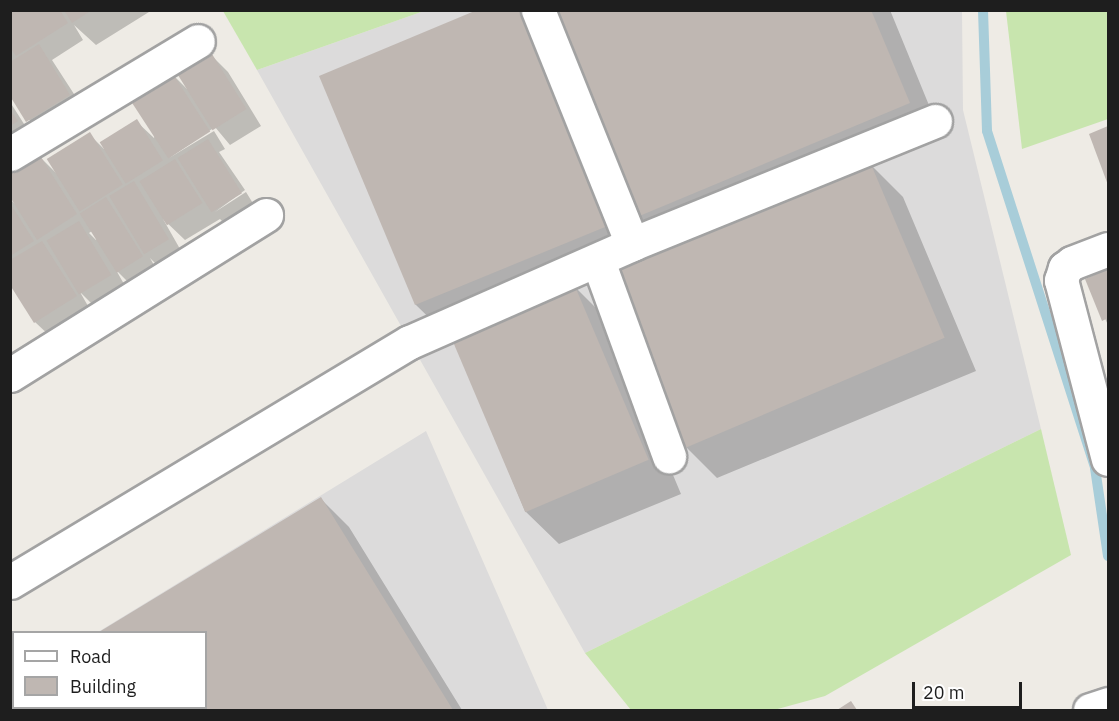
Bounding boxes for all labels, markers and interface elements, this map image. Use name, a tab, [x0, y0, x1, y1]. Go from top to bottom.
legend	[12, 631, 207, 709]
text: Road	[70, 645, 111, 668]
scale bar	[915, 670, 1024, 708]
text: Building	[70, 675, 136, 698]
text: 20 m	[923, 681, 965, 704]

